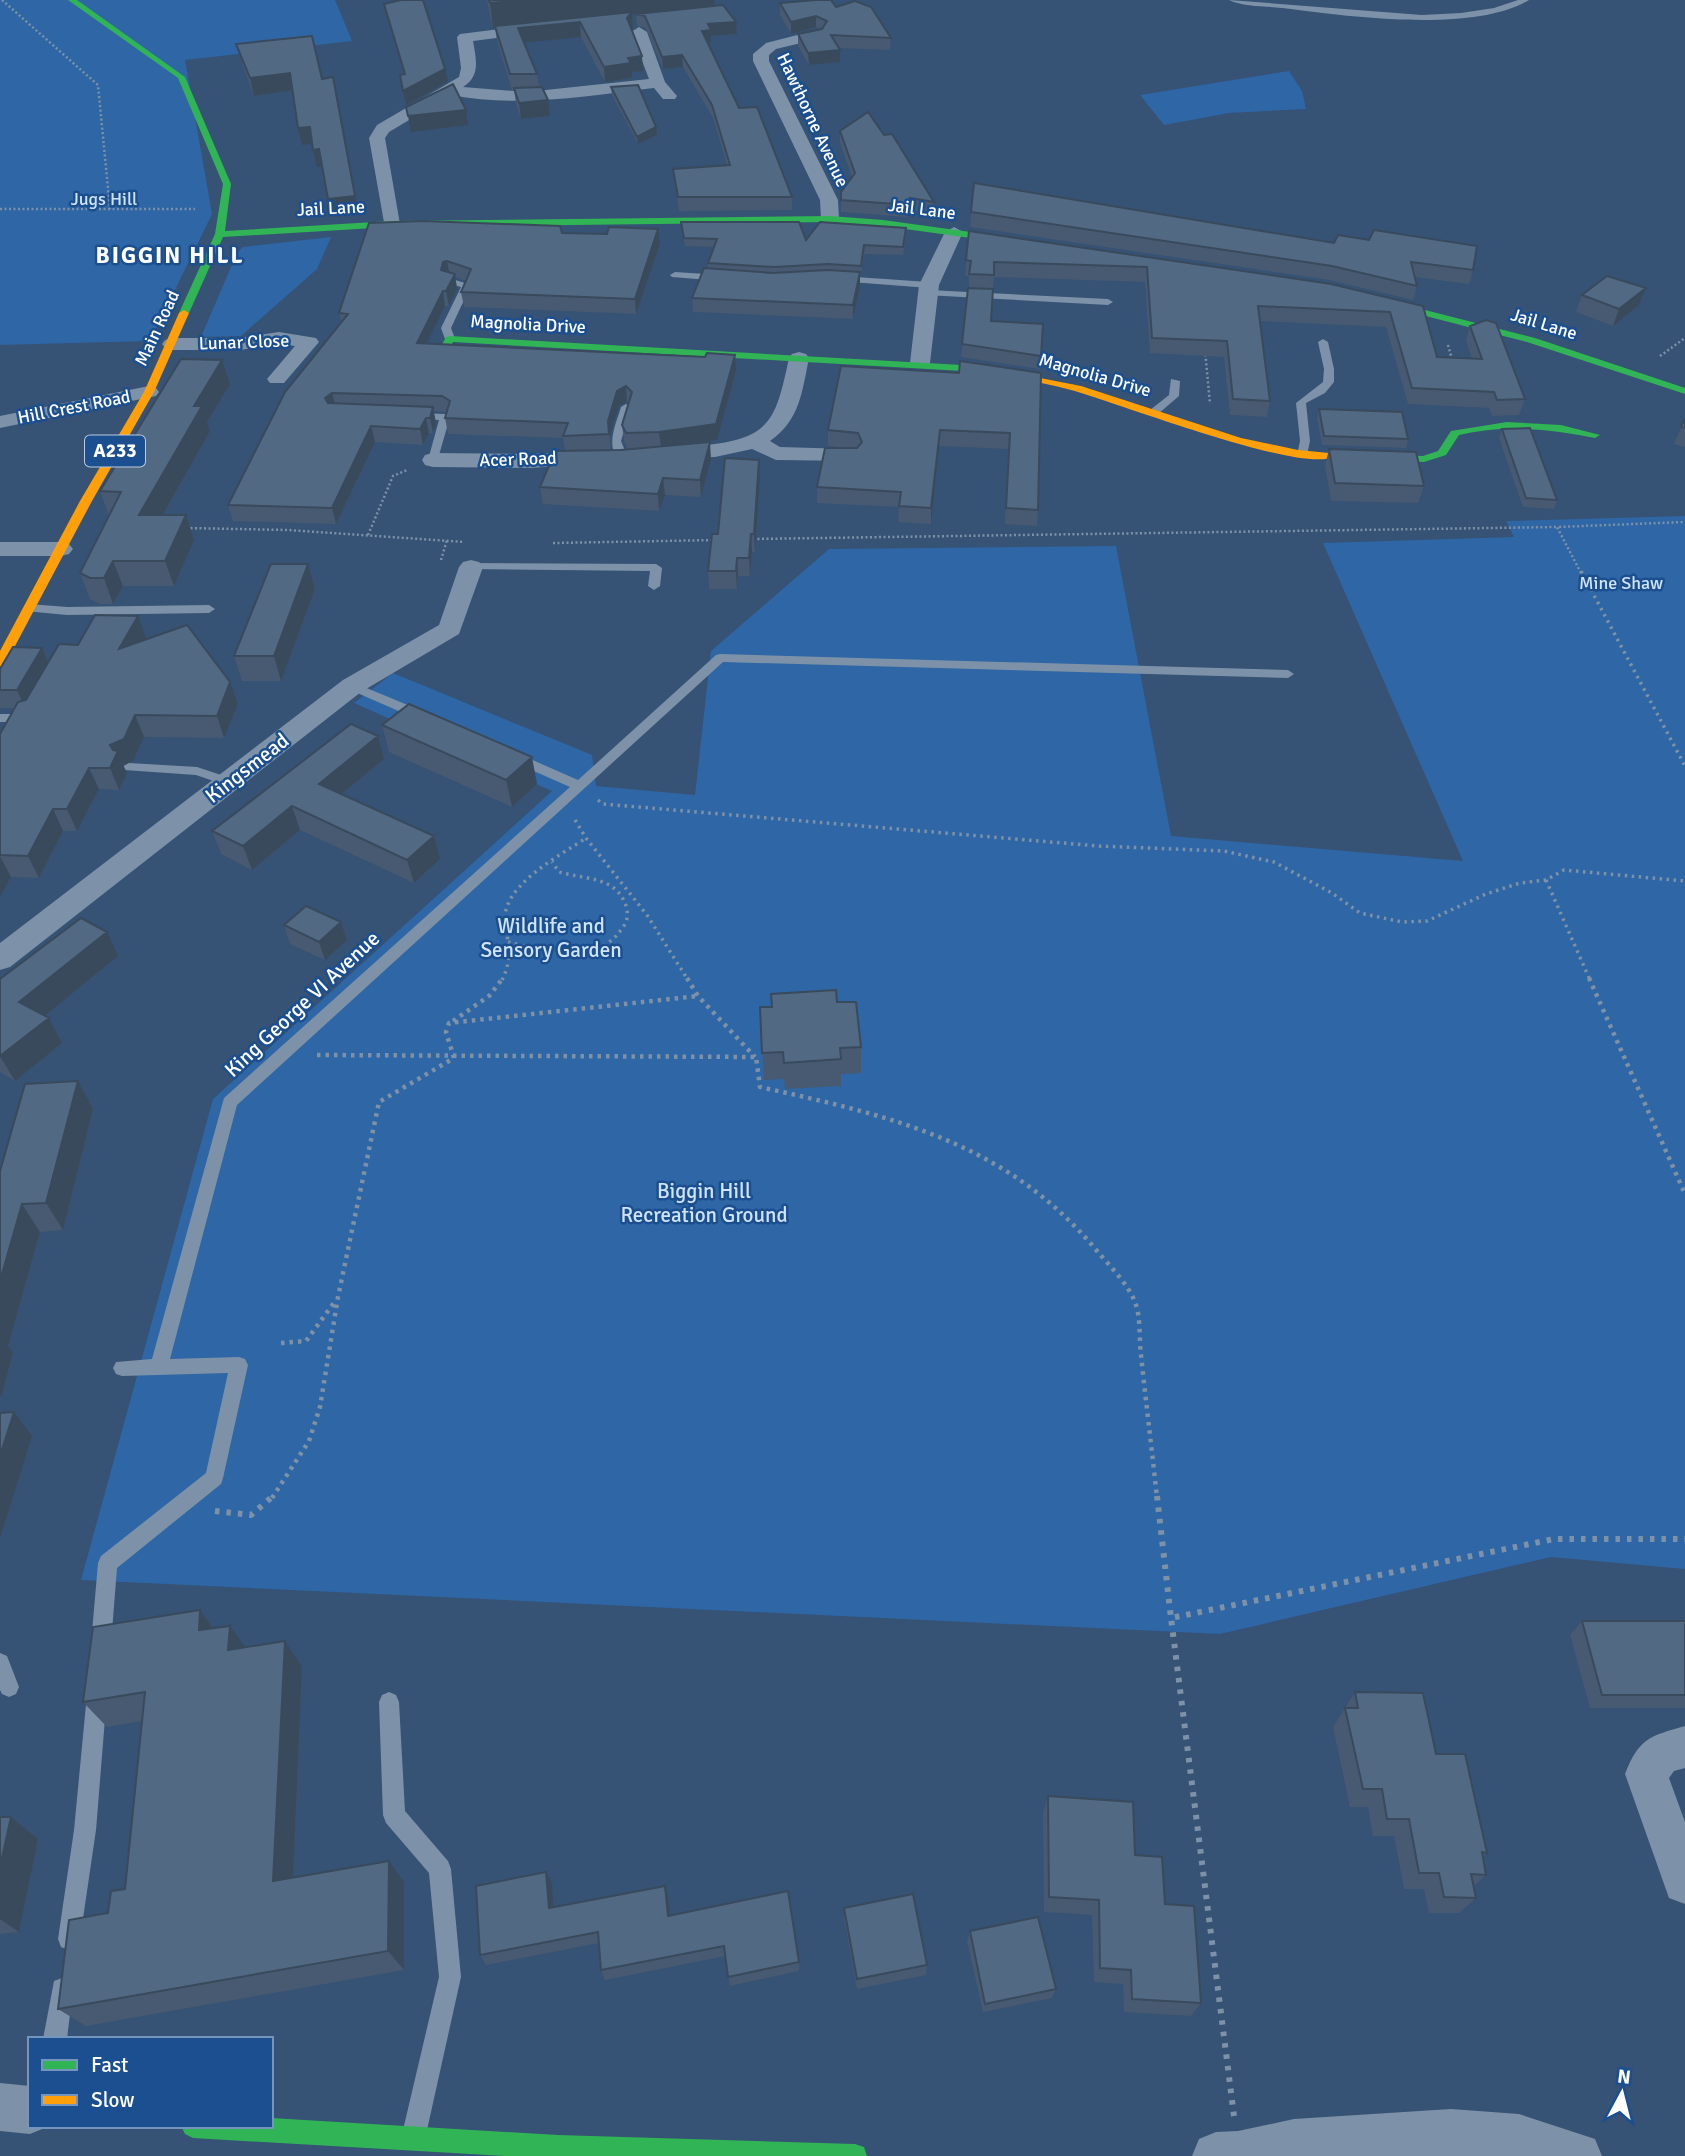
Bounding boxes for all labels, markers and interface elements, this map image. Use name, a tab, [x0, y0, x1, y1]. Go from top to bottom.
street label: Hawthorne Avenue	[772, 49, 854, 191]
park label: Jugs Hill	[71, 188, 137, 210]
street label: Jail Lane	[887, 194, 957, 224]
street label: Jail Lane	[296, 195, 366, 221]
district label: BIGGIN HILL	[96, 241, 244, 270]
street label: Main Road	[130, 287, 184, 369]
street label: Jail Lane	[1508, 304, 1580, 344]
street label: Magnolia Drive	[470, 310, 586, 338]
street label: Lunar Close	[198, 329, 290, 355]
street label: Magnolia Drive	[1036, 348, 1154, 402]
street label: Hill Crest Road	[16, 385, 132, 429]
road number: A233	[85, 436, 145, 466]
street label: Acer Road	[479, 447, 557, 471]
park label: Mine Shaw	[1579, 572, 1663, 594]
street label: Kingsmead	[200, 727, 294, 809]
park label: Wildlife and Sensory Garden	[480, 913, 622, 963]
street label: King George VI Avenue	[219, 925, 385, 1083]
park label: Biggin Hill Recreation Ground	[620, 1178, 788, 1228]
legend	[28, 2037, 273, 2128]
text: Fast	[91, 2052, 128, 2078]
north arrow	[1587, 2058, 1657, 2128]
text: N	[1616, 2064, 1632, 2090]
text: Slow	[91, 2087, 135, 2113]

